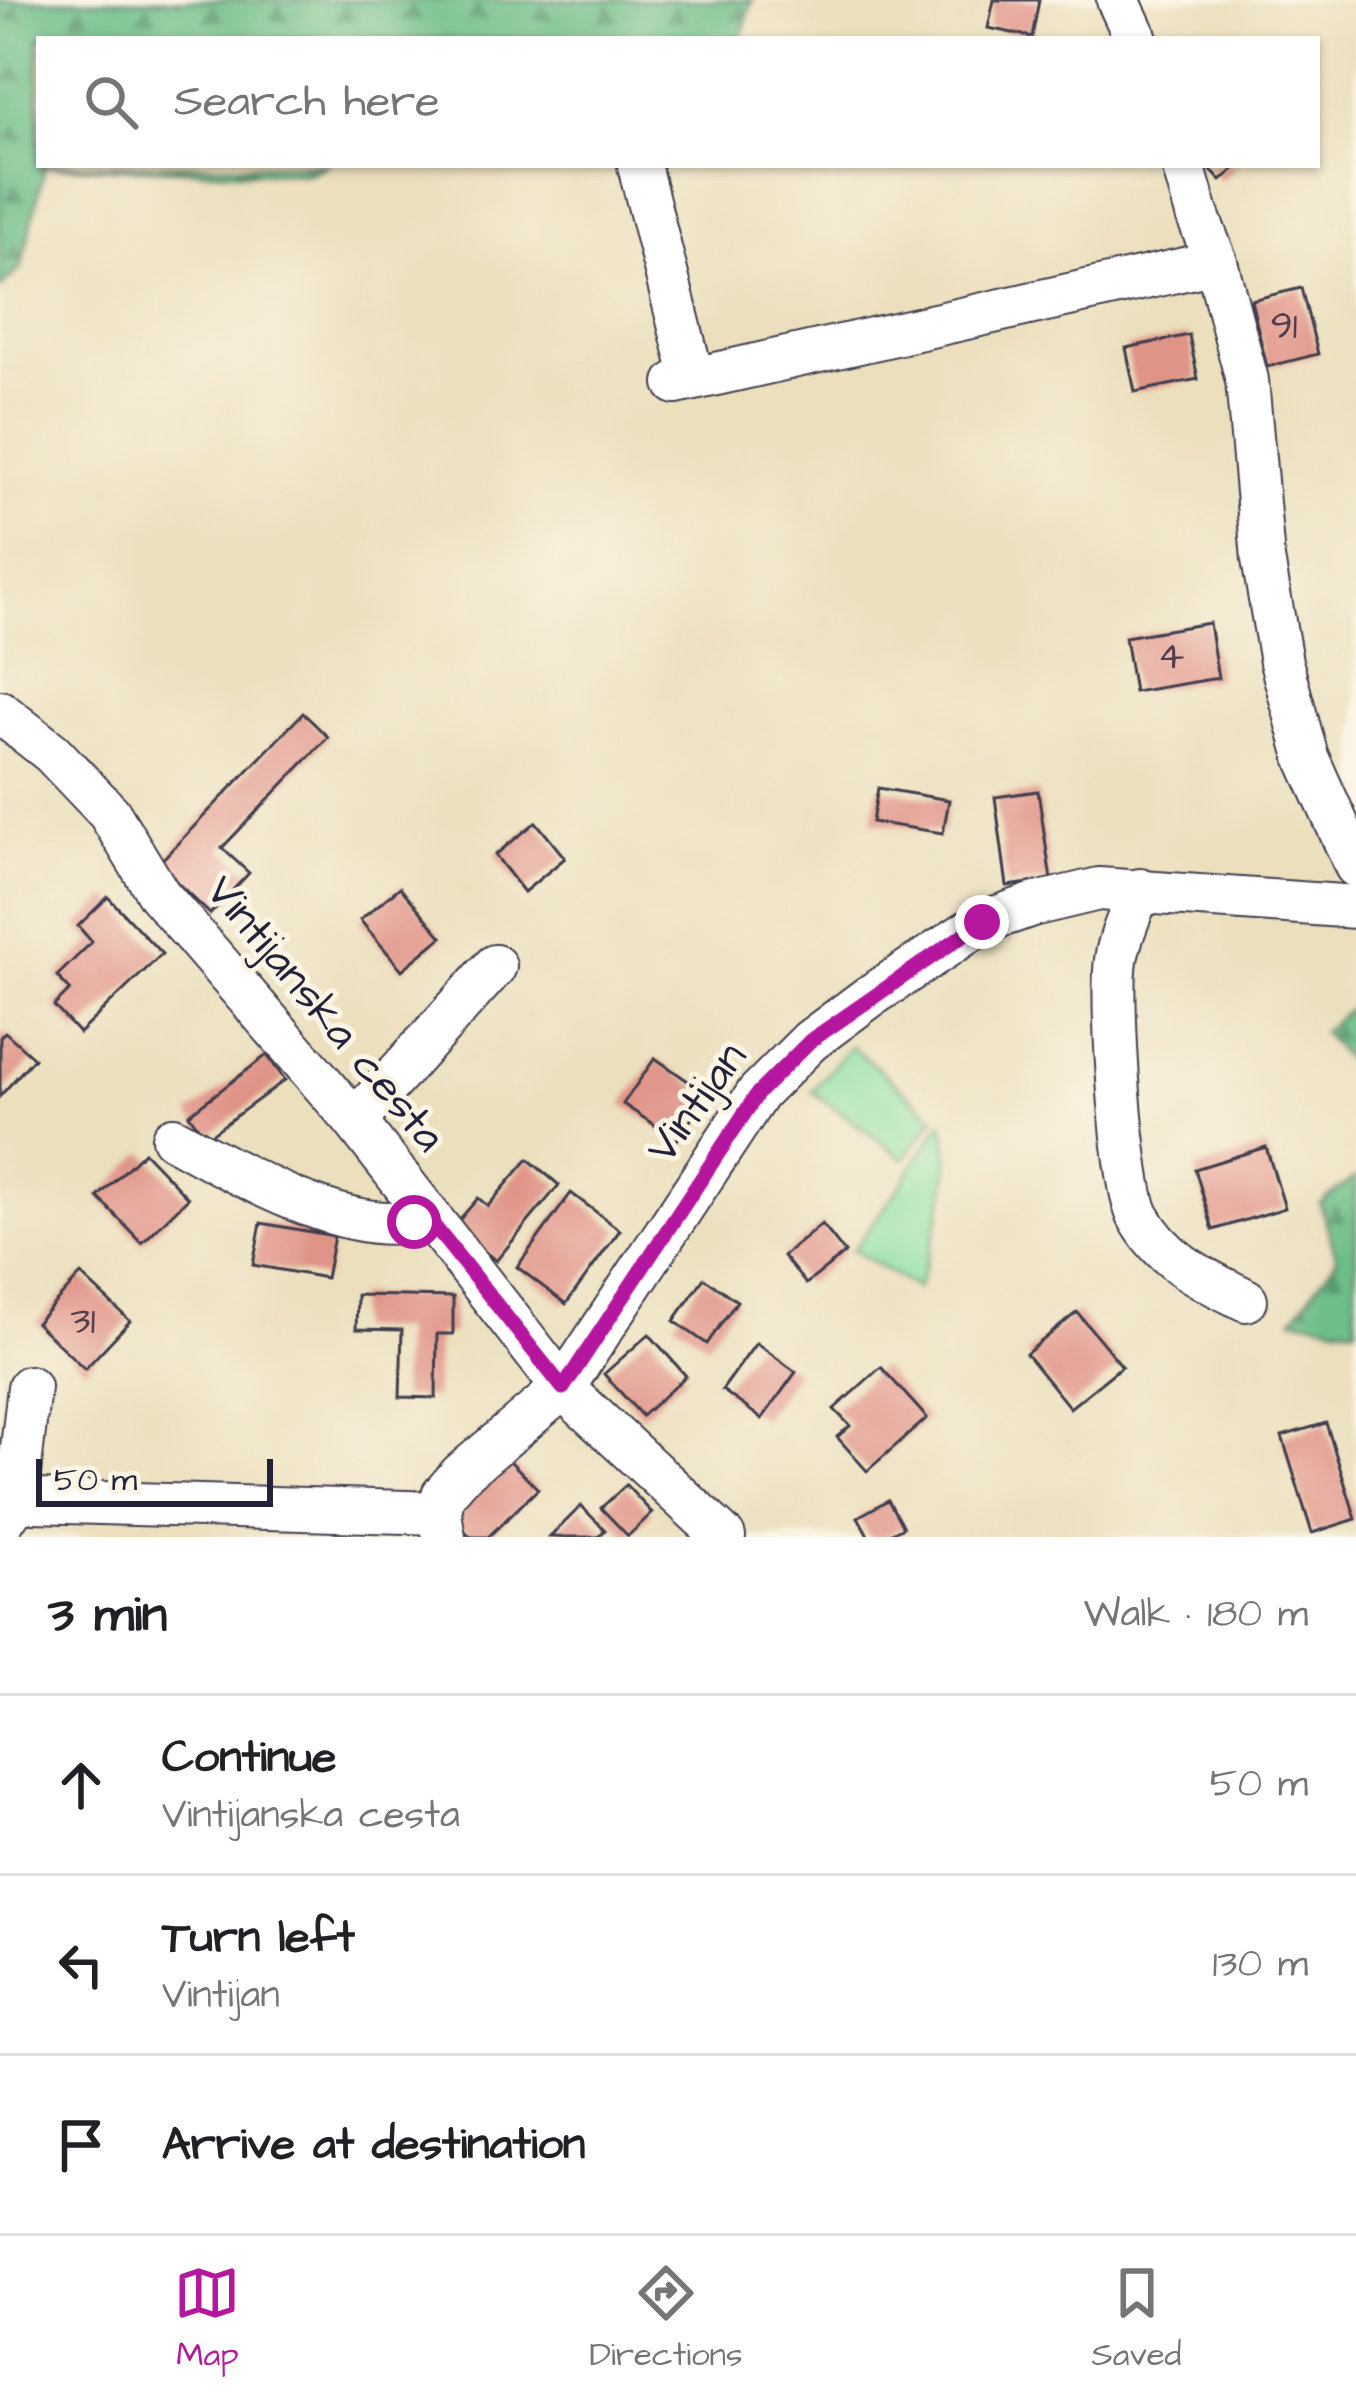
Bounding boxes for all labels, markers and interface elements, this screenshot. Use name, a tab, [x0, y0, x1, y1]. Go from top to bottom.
search box	[36, 36, 1320, 168]
icon: search	[78, 69, 144, 135]
text: Search here	[174, 71, 440, 133]
house number: 91	[1270, 300, 1298, 354]
house number: 4	[1158, 630, 1184, 684]
street label: Vintijanska cesta	[191, 862, 459, 1166]
route end	[955, 895, 1009, 949]
street label: Vintijan	[632, 1030, 762, 1176]
route start	[387, 1195, 441, 1249]
house number: 31	[71, 1295, 95, 1349]
scale bar	[36, 1453, 273, 1506]
text: 50 m	[54, 1457, 137, 1503]
text: 3 min	[48, 1580, 167, 1651]
text: Walk · 180 m	[1084, 1588, 1308, 1642]
text: Continue	[162, 1727, 336, 1789]
icon: ahead	[48, 1752, 114, 1818]
text: 50 m	[1210, 1758, 1308, 1812]
text: Vintijanska cesta	[162, 1789, 460, 1843]
text: Turn left	[162, 1907, 355, 1969]
icon: left	[48, 1932, 114, 1998]
text: 130 m	[1213, 1938, 1308, 1992]
text: Vintijan	[162, 1969, 280, 2023]
icon: arrive	[48, 2112, 114, 2178]
text: Arrive at destination	[162, 2114, 585, 2176]
tab: Map	[174, 2260, 240, 2378]
tab: Directions	[589, 2260, 743, 2378]
tab: Saved	[1092, 2260, 1182, 2378]

